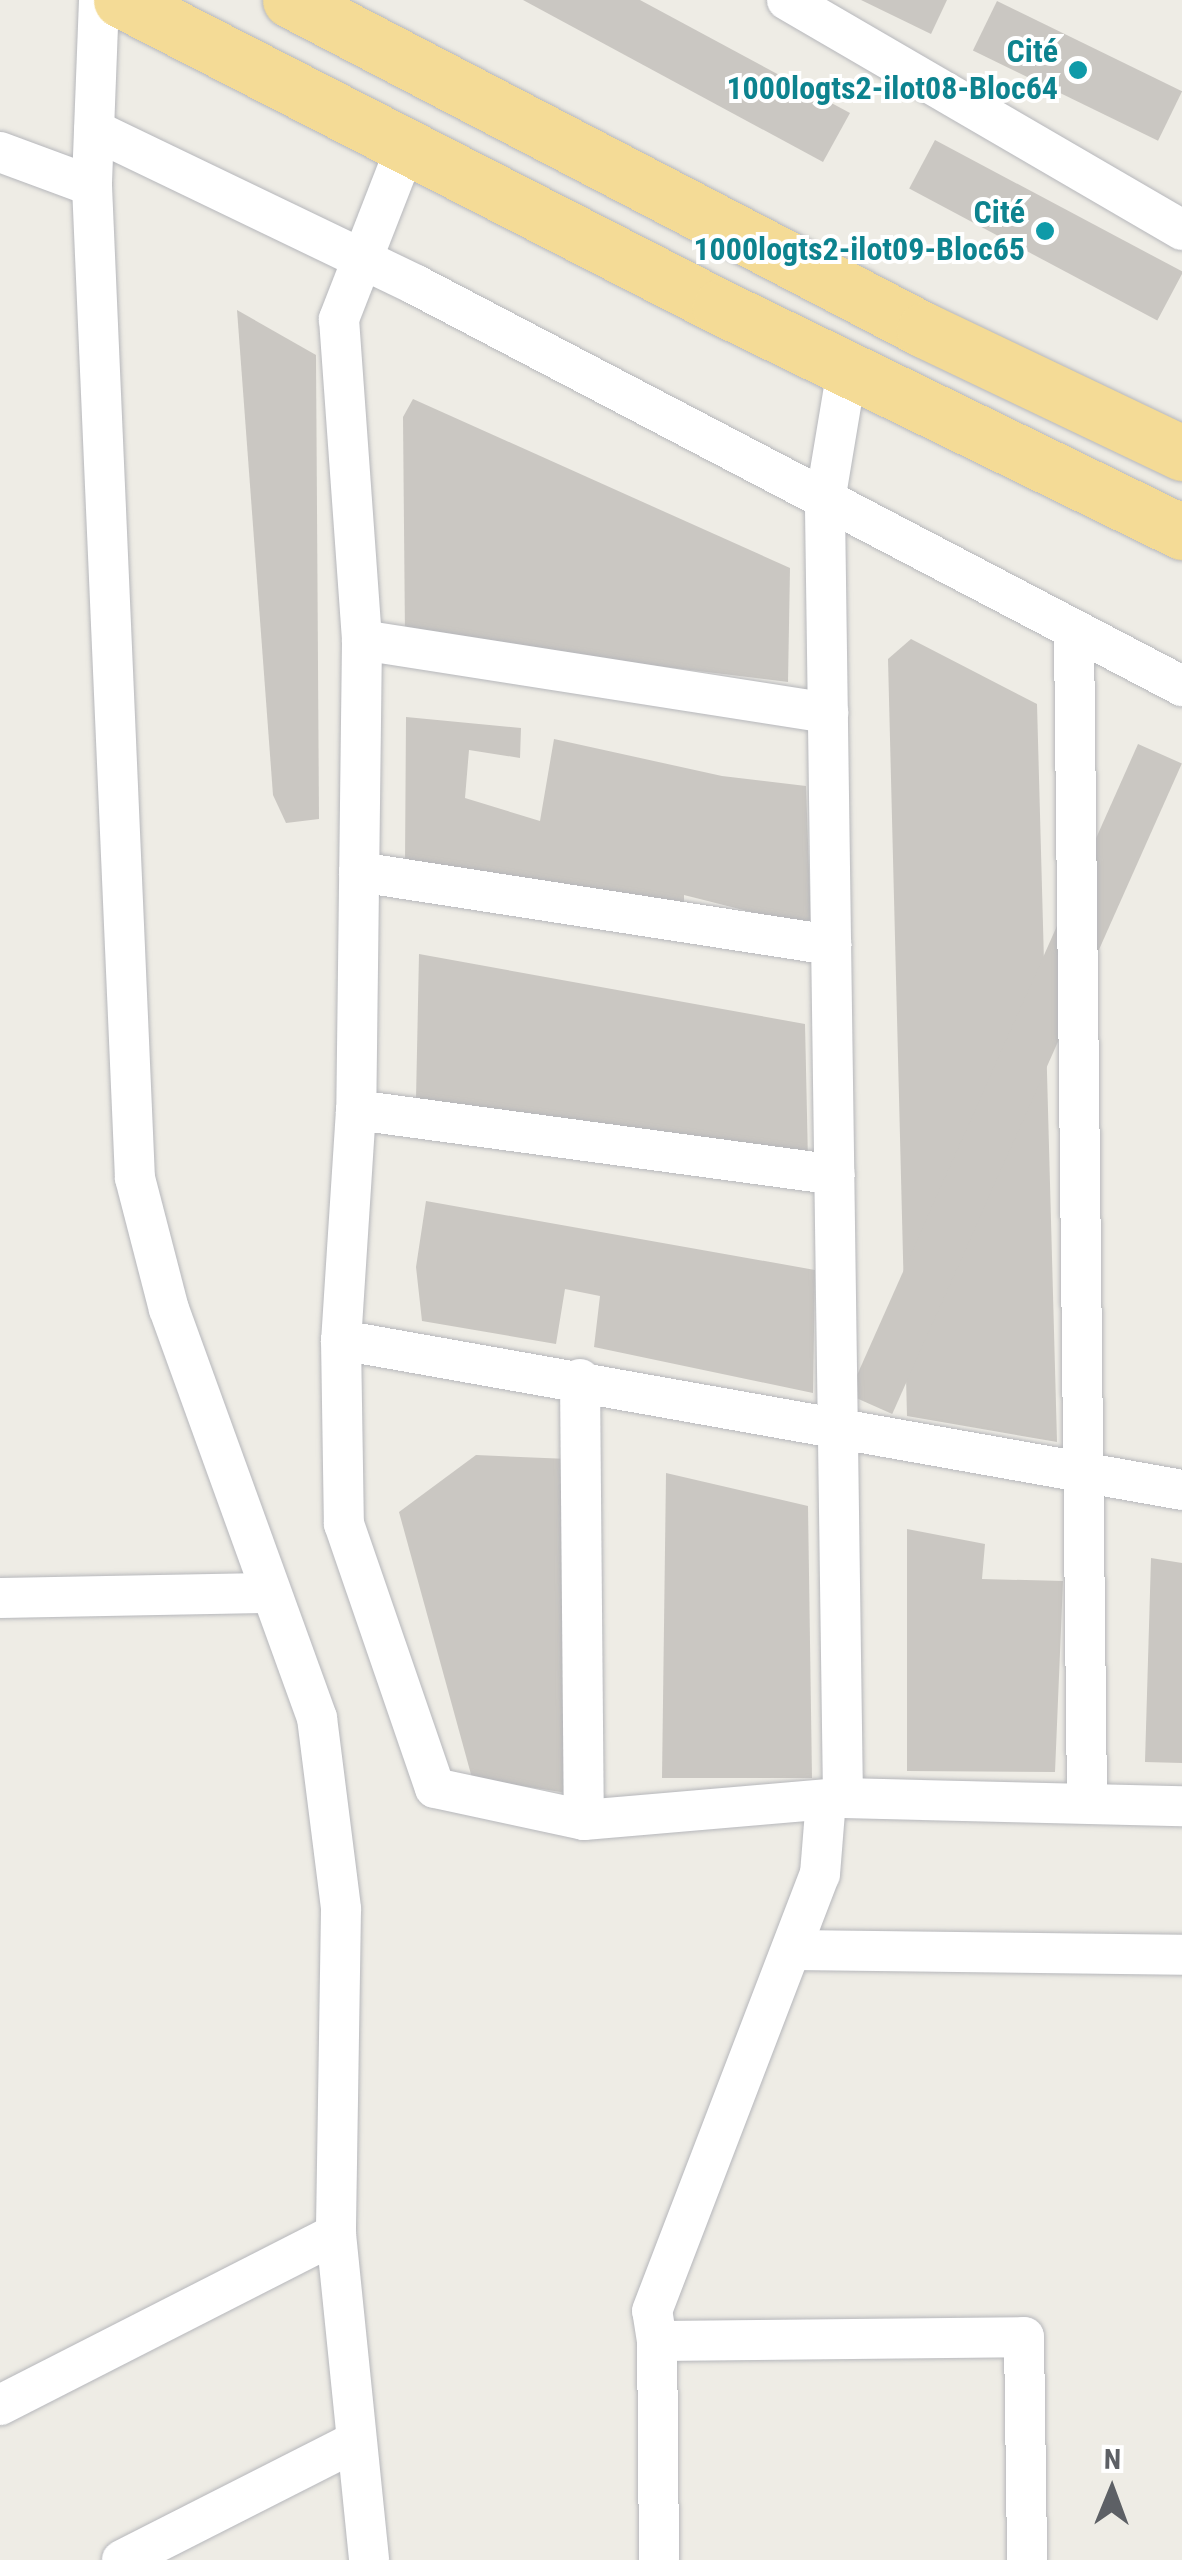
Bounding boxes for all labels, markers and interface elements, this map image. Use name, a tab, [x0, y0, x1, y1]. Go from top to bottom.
place label: Cité 1000logts2-ilot08-Bloc64	[726, 33, 1058, 108]
marker: Cité 1000logts2-ilot08-Bloc64	[1067, 59, 1089, 81]
place label: Cité 1000logts2-ilot09-Bloc65	[693, 194, 1025, 269]
marker: Cité 1000logts2-ilot09-Bloc65	[1034, 220, 1056, 242]
north arrow	[1062, 2440, 1162, 2540]
text: N	[1104, 2443, 1121, 2476]

